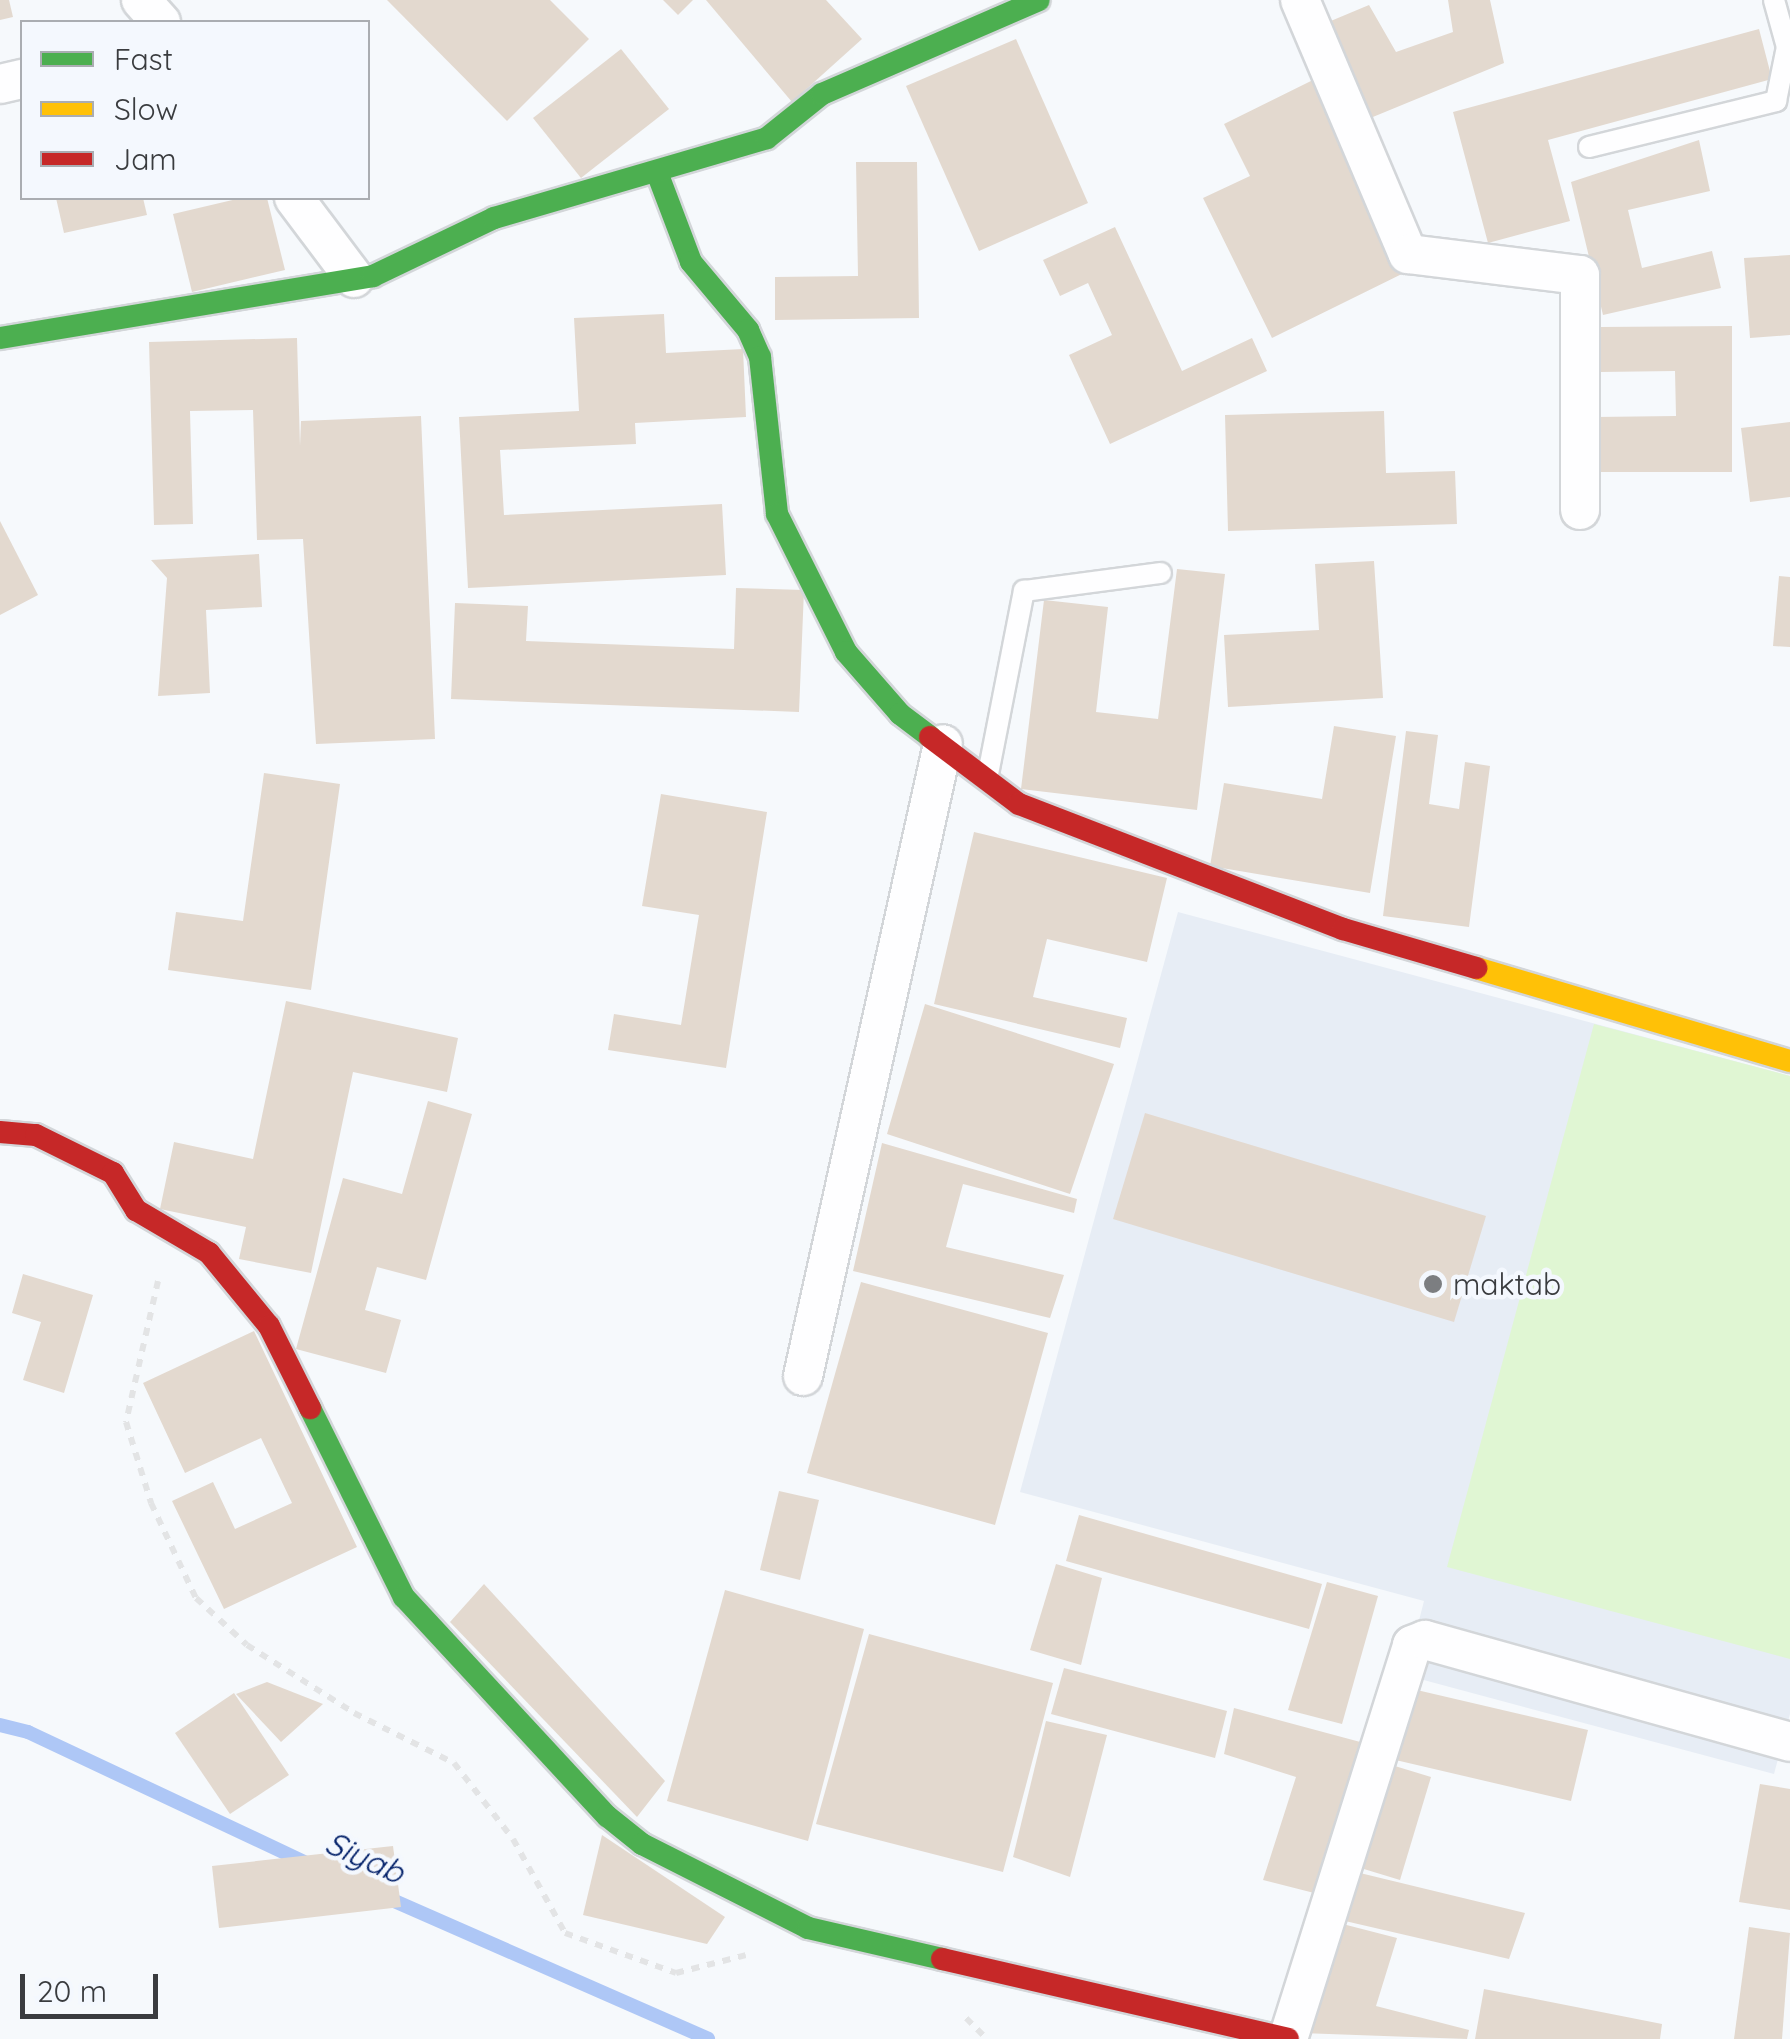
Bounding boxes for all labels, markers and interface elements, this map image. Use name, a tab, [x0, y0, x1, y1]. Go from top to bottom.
legend	[20, 20, 370, 200]
text: Fast	[114, 40, 173, 78]
text: Slow	[114, 90, 178, 128]
text: Jam	[114, 140, 177, 178]
place label: maktab	[1453, 1266, 1561, 1302]
marker: maktab	[1422, 1273, 1444, 1295]
water label: Siyab	[320, 1823, 410, 1891]
scale bar	[25, 1954, 162, 2016]
text: 20 m	[37, 1972, 107, 2010]

